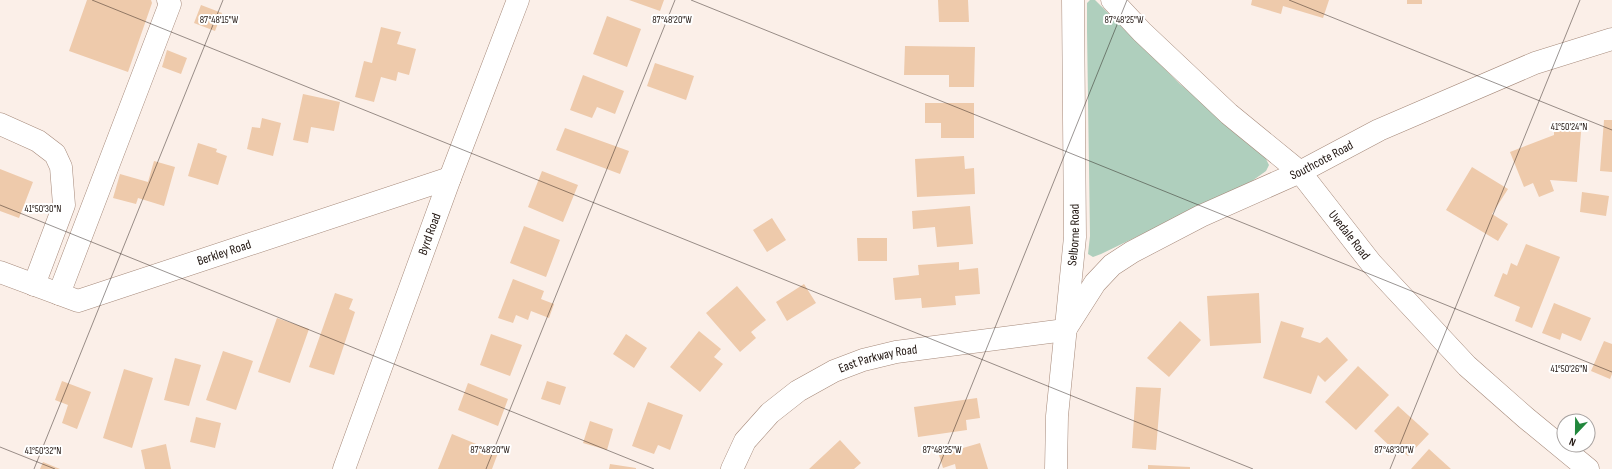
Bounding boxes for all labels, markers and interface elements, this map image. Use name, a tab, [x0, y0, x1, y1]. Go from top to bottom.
text: 87°48'15"W	[200, 14, 239, 26]
text: 87°48'20"W	[652, 14, 692, 26]
text: 87°48'25"W	[1104, 14, 1144, 26]
text: 41°50'24"N	[1551, 121, 1587, 133]
street label: Southcote Road	[1287, 137, 1356, 183]
text: 41°50'30"N	[25, 203, 61, 215]
street label: Selborne Road	[1064, 204, 1083, 267]
street label: Uvedale Road	[1325, 207, 1373, 263]
street label: Byrd Road	[415, 211, 445, 257]
street label: Berkley Road	[195, 236, 253, 269]
street label: East Parkway Road	[836, 341, 918, 377]
text: 41°50'26"N	[1551, 363, 1587, 375]
north arrow	[1556, 413, 1596, 453]
text: N	[1567, 435, 1578, 449]
text: 87°48'20"W	[470, 444, 510, 456]
text: 87°48'25"W	[922, 444, 962, 456]
text: 87°48'30"W	[1374, 444, 1414, 456]
text: 41°50'32"N	[25, 445, 61, 457]

